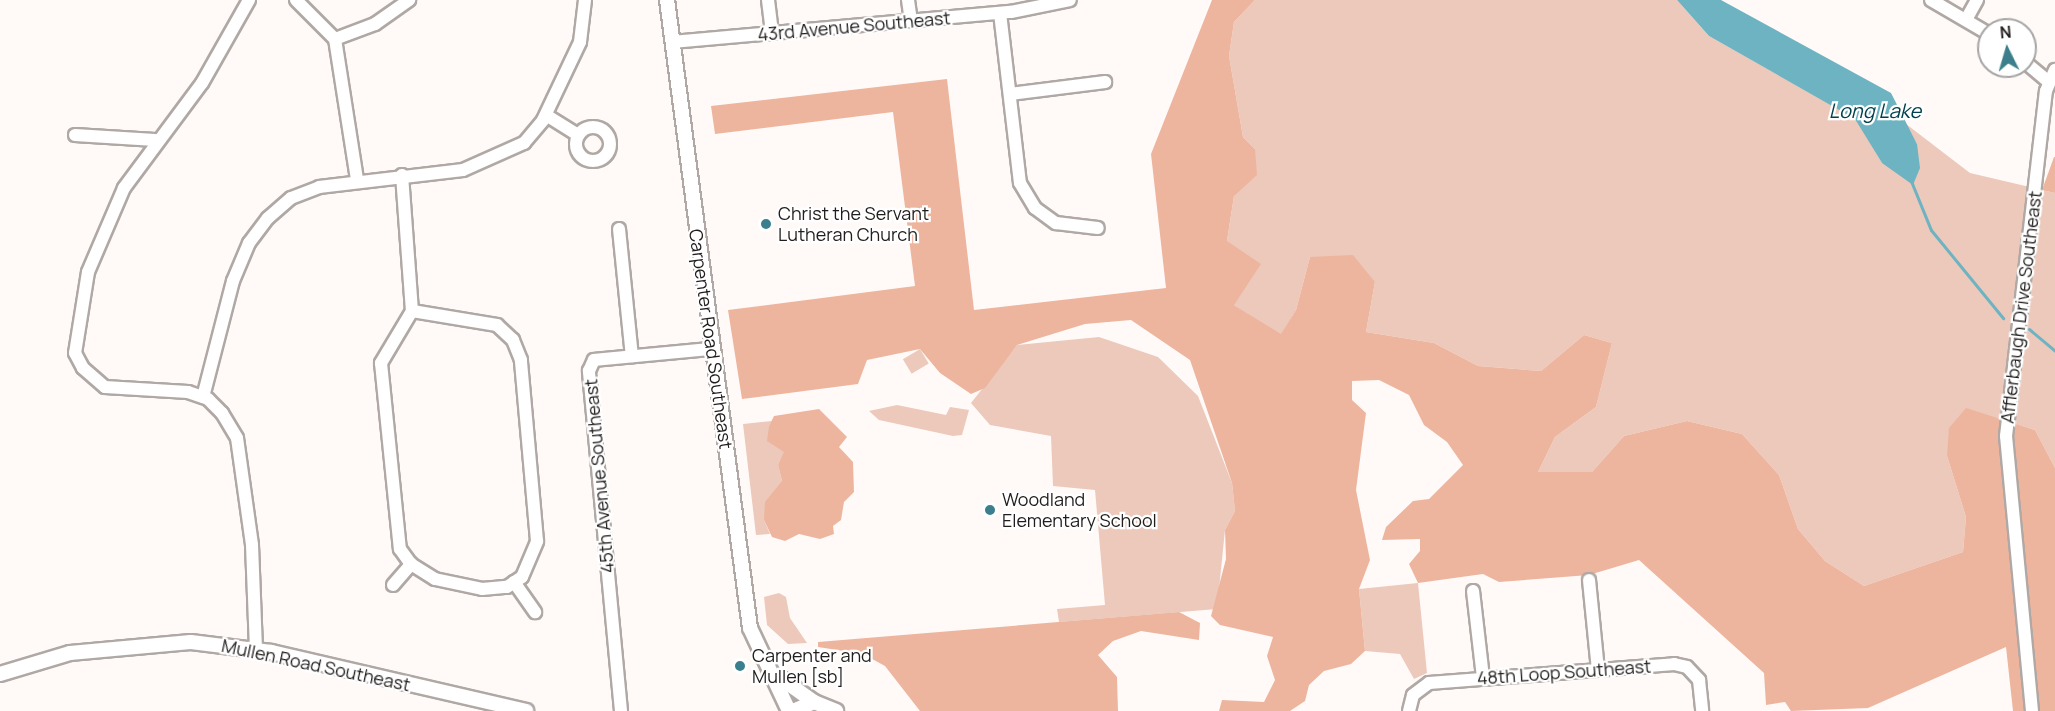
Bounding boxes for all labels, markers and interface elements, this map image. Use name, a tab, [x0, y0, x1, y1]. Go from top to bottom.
street label: 43rd Avenue Southeast	[757, 7, 951, 45]
north arrow	[1977, 18, 2037, 78]
text: N	[1999, 21, 2012, 44]
water label: Long Lake	[1829, 98, 1921, 122]
street label: Afflerbaugh Drive Southeast	[1996, 190, 2046, 424]
place label: Christ the Servant Lutheran Church	[778, 203, 929, 246]
marker: Christ the Servant Lutheran Church	[759, 217, 773, 231]
street label: Carpenter Road Southeast	[685, 228, 737, 450]
street label: 45th Avenue Southeast	[580, 378, 618, 574]
place label: Woodland Elementary School	[1002, 489, 1157, 532]
marker: Woodland Elementary School	[983, 503, 997, 517]
street label: Mullen Road Southeast	[220, 634, 412, 696]
place label: Carpenter and Mullen [sb]	[752, 645, 872, 688]
street label: 48th Loop Southeast	[1476, 655, 1652, 689]
marker: Carpenter and Mullen [sb]	[733, 659, 747, 673]

